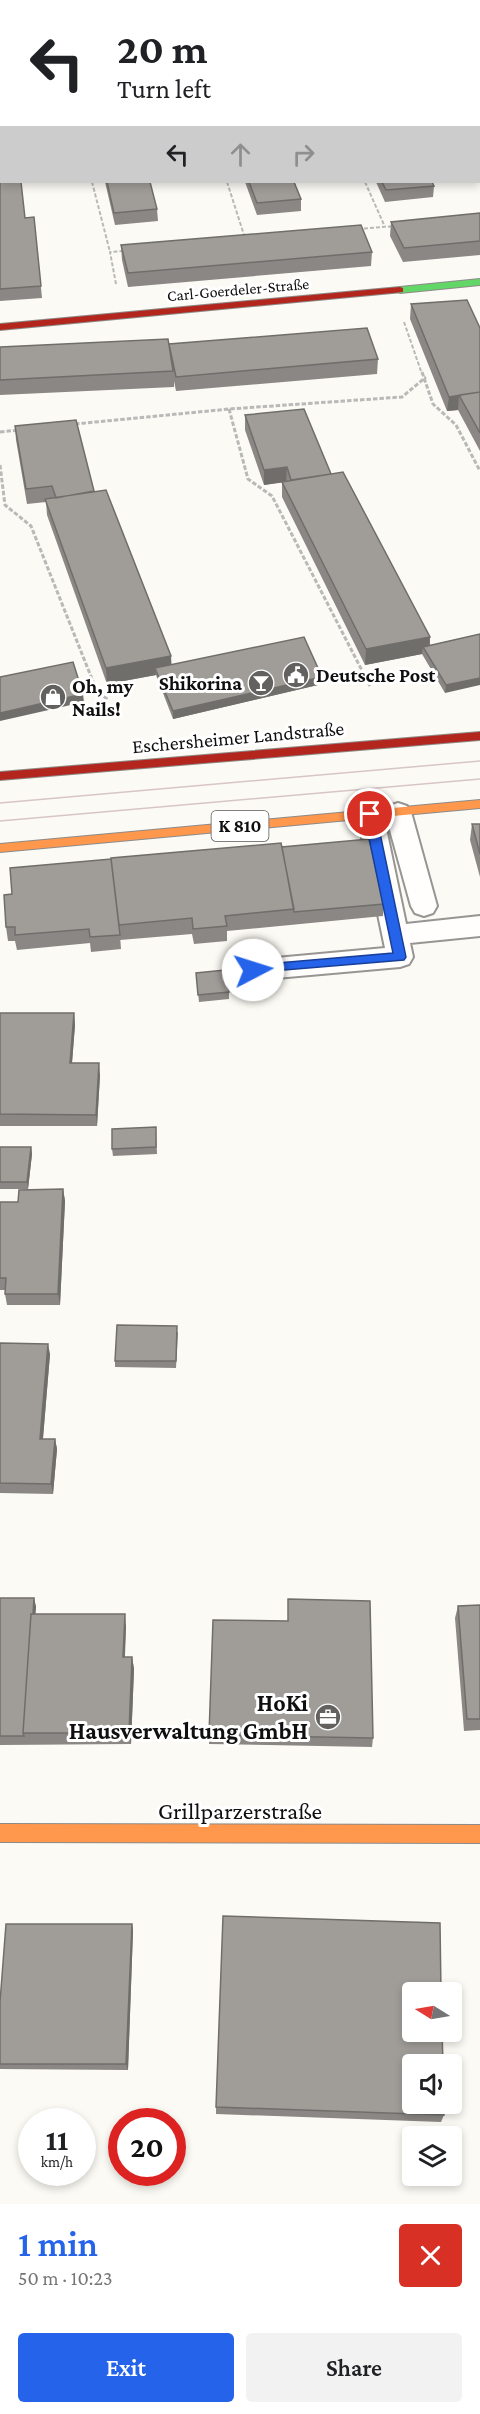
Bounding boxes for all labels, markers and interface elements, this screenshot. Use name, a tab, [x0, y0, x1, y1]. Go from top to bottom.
icon: left	[18, 24, 96, 102]
text: 20 m	[117, 25, 208, 72]
text: Turn left	[117, 74, 211, 104]
icon: left	[161, 138, 194, 171]
icon: ahead	[224, 138, 257, 171]
icon: right	[287, 138, 320, 171]
street label: Carl-Goerdeler-Straße	[166, 275, 310, 304]
public building icon: Deutsche Post	[281, 660, 311, 690]
place label: Deutsche Post	[316, 664, 436, 686]
bar icon: Shikorina	[246, 668, 276, 698]
place label: Shikorina	[159, 672, 242, 694]
place label: Oh, my Nails!	[72, 675, 134, 720]
shop icon: Oh, my Nails!	[38, 682, 68, 712]
street label: Eschersheimer Landstraße	[131, 717, 345, 757]
pin	[344, 788, 395, 839]
icon: arrive	[353, 797, 386, 830]
road number: K 810	[212, 811, 268, 841]
position arrow	[221, 938, 285, 1002]
place label: HoKi Hausverwaltung GmbH	[69, 1689, 308, 1744]
office icon: HoKi Hausverwaltung GmbH	[313, 1702, 343, 1732]
street label: Grillparzerstraße	[158, 1797, 322, 1824]
north arrow	[402, 1982, 462, 2042]
map controls	[402, 1982, 462, 2186]
button: sound	[402, 2054, 462, 2114]
speed limit sign: 20	[108, 2108, 186, 2186]
text: 11	[46, 2123, 68, 2156]
button: layers	[402, 2126, 462, 2186]
text: km/h	[41, 2154, 73, 2170]
text: 1 min	[18, 2224, 98, 2264]
button: close	[399, 2224, 462, 2287]
text: 50 m · 10:23	[18, 2267, 112, 2289]
button: Exit	[18, 2333, 234, 2402]
button: Share	[246, 2333, 462, 2402]

